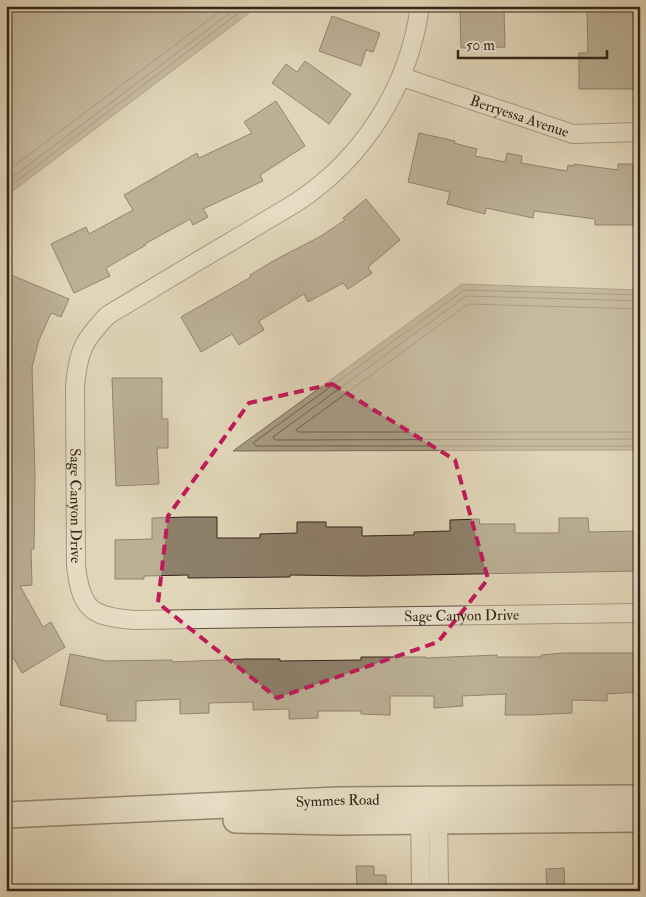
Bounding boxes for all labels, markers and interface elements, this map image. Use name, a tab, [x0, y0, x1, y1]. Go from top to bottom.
scale bar	[458, 28, 607, 60]
text: 50 m	[466, 36, 495, 55]
street label: Berryessa Avenue	[468, 91, 571, 142]
street label: Sage Canyon Drive	[65, 448, 85, 563]
street label: Sage Canyon Drive	[404, 606, 519, 626]
street label: Symmes Road	[295, 791, 380, 812]

